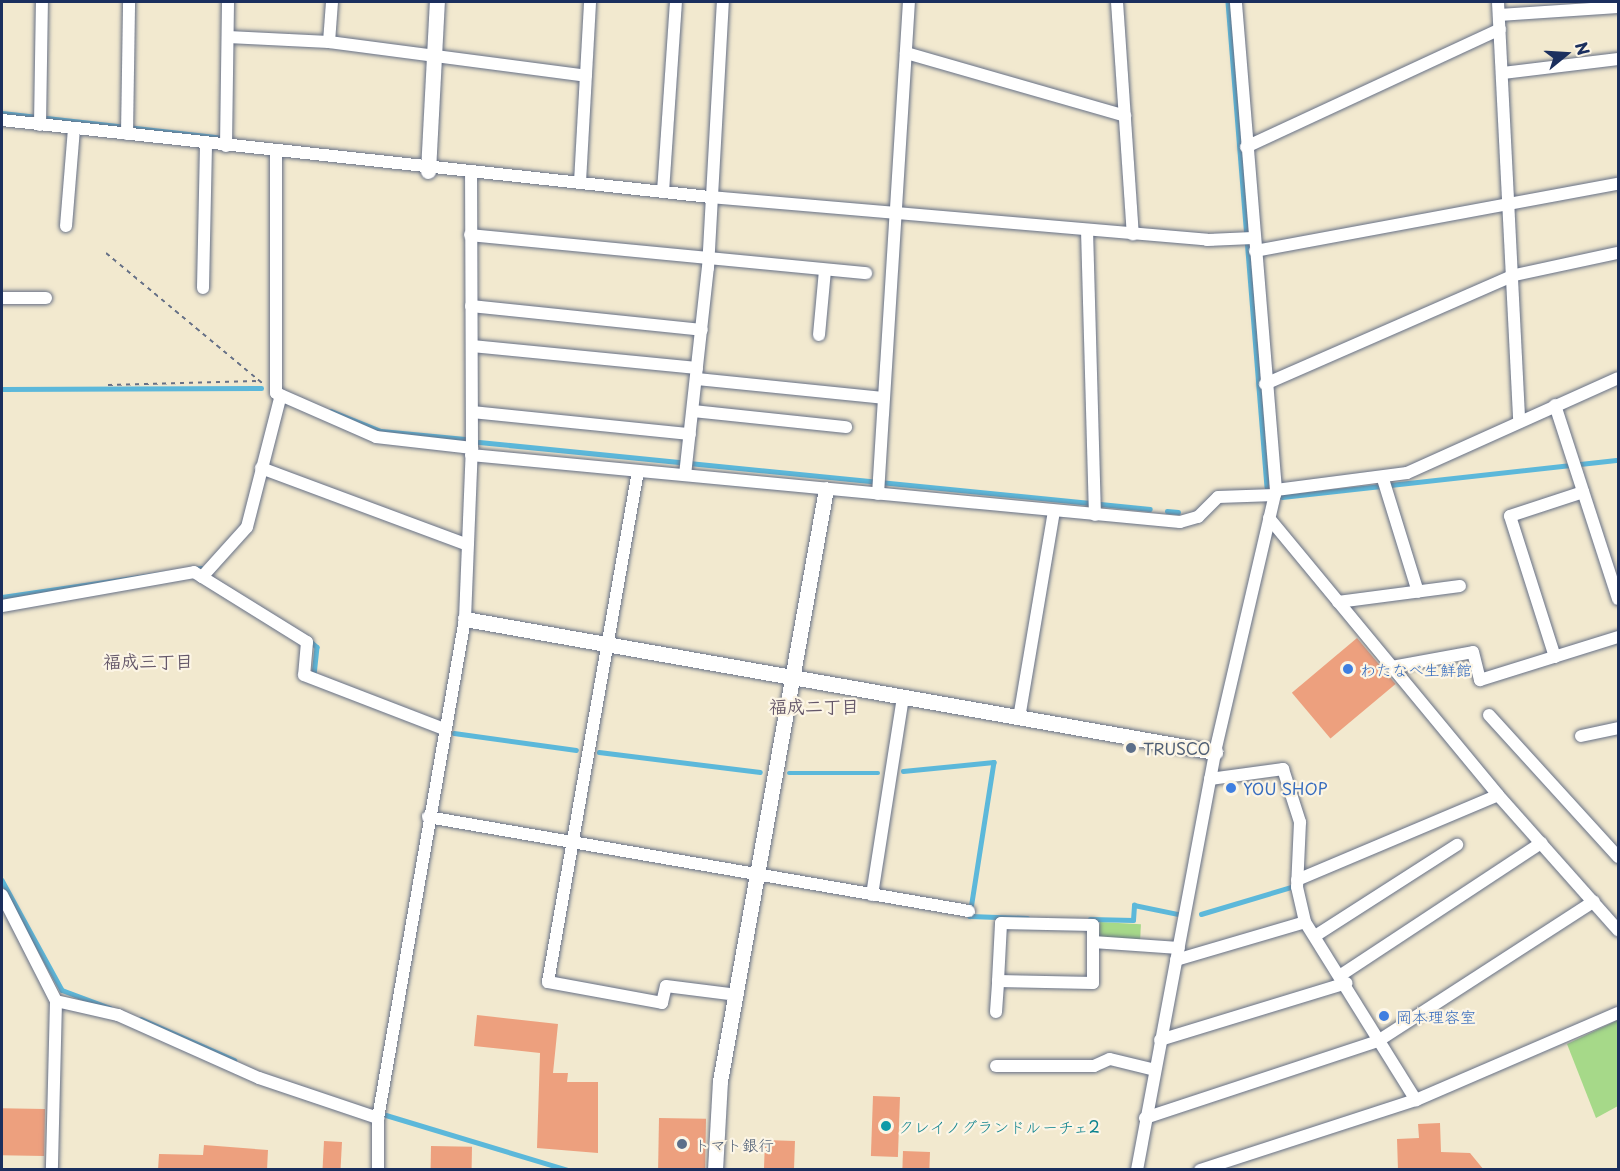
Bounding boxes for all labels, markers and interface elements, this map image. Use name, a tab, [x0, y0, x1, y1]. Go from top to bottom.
north arrow	[1536, 24, 1596, 84]
text: N	[1570, 39, 1596, 58]
district label: 福成三丁目	[103, 650, 193, 672]
place label: わたなべ生鮮館	[1360, 659, 1472, 679]
marker: わたなべ生鮮館	[1341, 662, 1355, 676]
district label: 福成二丁目	[769, 695, 859, 717]
place label: TRUSCO	[1143, 738, 1210, 758]
marker: TRUSCO	[1124, 741, 1138, 755]
place label: YOU SHOP	[1243, 778, 1329, 798]
marker: YOU SHOP	[1224, 781, 1238, 795]
place label: 岡本理容室	[1396, 1006, 1476, 1026]
marker: 岡本理容室	[1377, 1009, 1391, 1023]
place label: クレイノグランドルーチェ2	[898, 1116, 1102, 1136]
marker: クレイノグランドルーチェ2	[879, 1119, 893, 1133]
place label: トマト銀行	[694, 1134, 774, 1154]
marker: トマト銀行	[675, 1137, 689, 1151]

